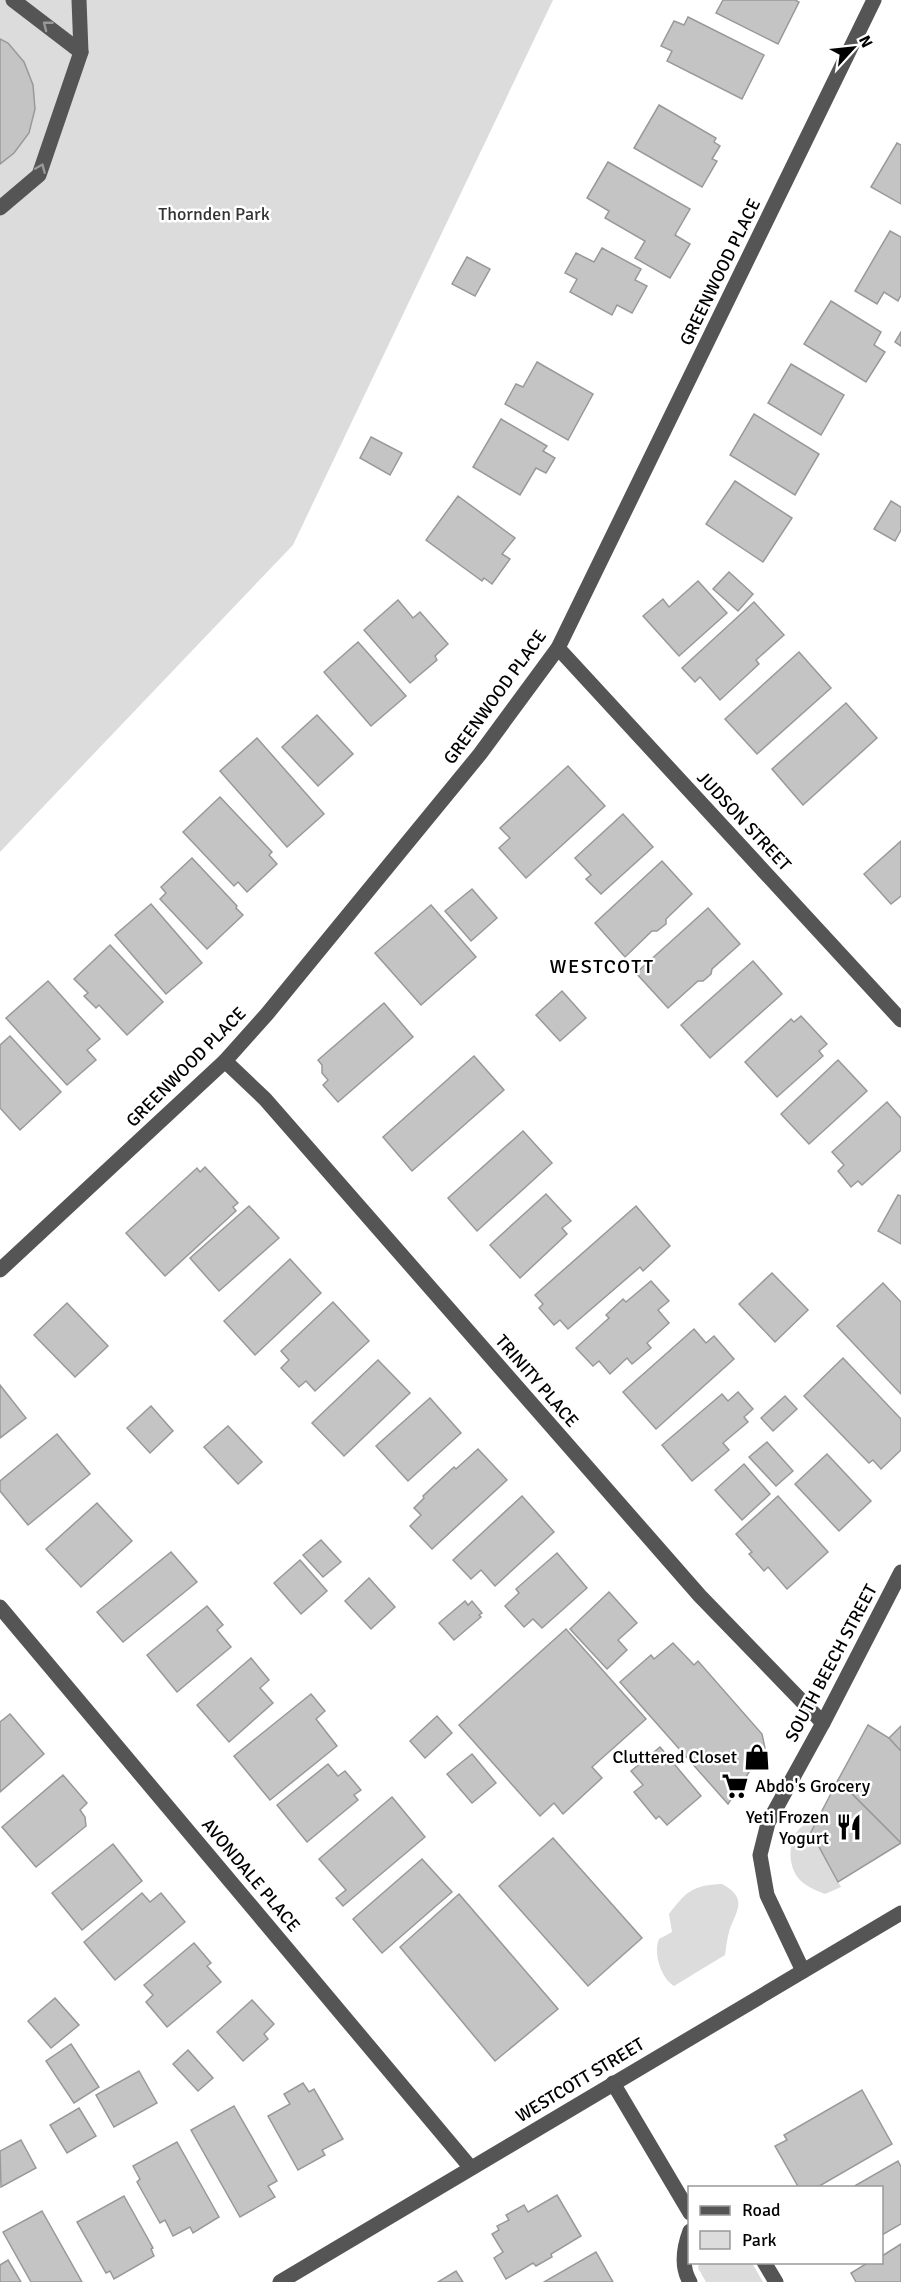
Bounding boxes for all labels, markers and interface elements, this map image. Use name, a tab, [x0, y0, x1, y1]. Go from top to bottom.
north arrow	[823, 18, 883, 78]
one-way arrow	[43, 22, 54, 33]
text: N	[854, 32, 877, 51]
one-way arrow	[34, 163, 46, 174]
street label: GREENWOOD PLACE	[675, 195, 765, 349]
park label: Thornden Park	[158, 203, 270, 225]
street label: GREENWOOD PLACE	[439, 626, 551, 768]
street label: JUDSON STREET	[692, 767, 796, 875]
district label: WESTCOTT	[549, 954, 655, 979]
street label: GREENWOOD PLACE	[121, 1002, 251, 1132]
street label: TRINITY PLACE	[491, 1330, 583, 1432]
street label: SOUTH BEECH STREET	[780, 1580, 882, 1746]
shop icon: Cluttered Closet	[742, 1742, 772, 1772]
place label: Cluttered Closet	[612, 1746, 737, 1768]
supermarket icon: Abdo's Grocery	[720, 1771, 750, 1801]
place label: Abdo's Grocery	[755, 1775, 871, 1797]
place label: Yeti Frozen Yogurt	[746, 1806, 829, 1849]
restaurant icon: Yeti Frozen Yogurt	[834, 1812, 864, 1842]
street label: AVONDALE PLACE	[197, 1814, 305, 1936]
street label: WESTCOTT STREET	[512, 2033, 648, 2127]
legend	[688, 2186, 883, 2264]
text: Road	[742, 2199, 781, 2221]
text: Park	[742, 2229, 777, 2251]

